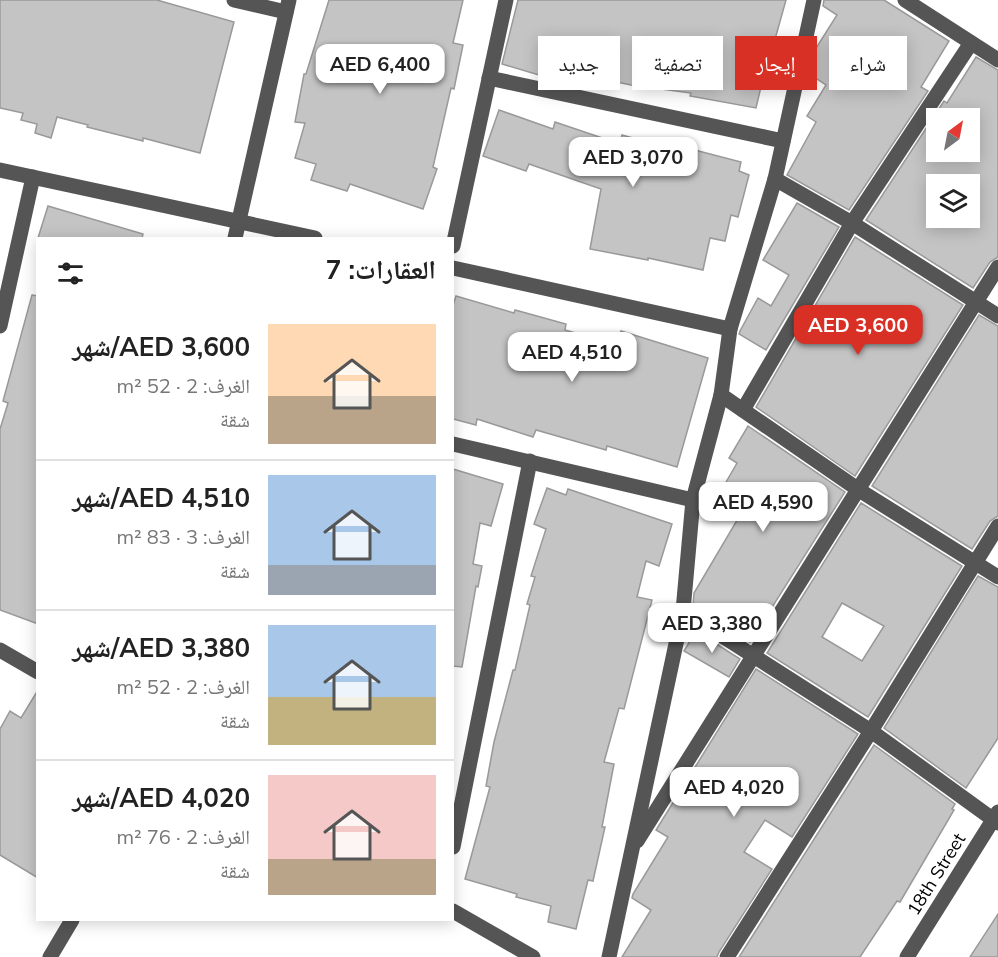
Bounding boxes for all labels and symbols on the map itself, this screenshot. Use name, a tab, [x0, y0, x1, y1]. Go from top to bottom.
pin: AED 6,400	[311, 44, 449, 95]
north arrow	[926, 108, 980, 162]
pin: AED 3,070	[564, 137, 702, 188]
pin: AED 3,600	[789, 305, 927, 356]
pin: AED 4,510	[503, 332, 641, 383]
pin: AED 4,590	[694, 482, 832, 533]
pin: AED 3,380	[643, 603, 781, 654]
pin: AED 4,020	[665, 767, 803, 818]
street label: 18th Street	[902, 828, 970, 920]

